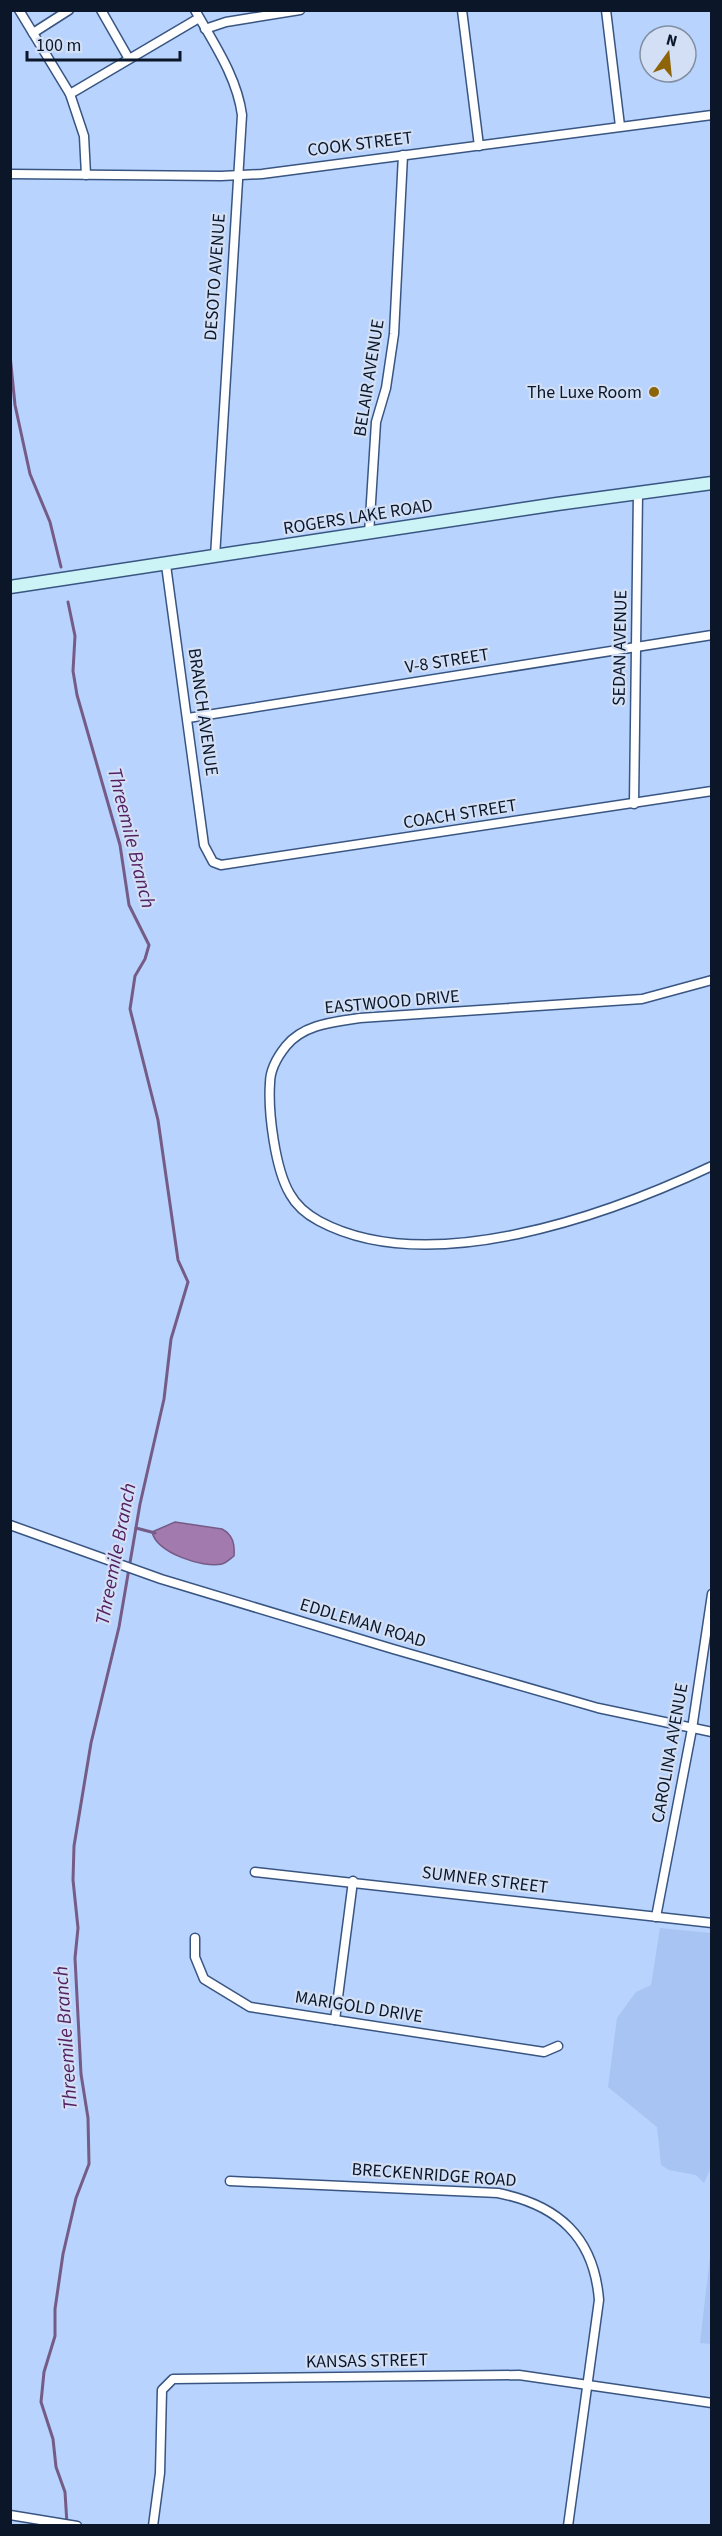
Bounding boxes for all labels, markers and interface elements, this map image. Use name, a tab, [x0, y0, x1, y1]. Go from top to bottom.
scale bar	[27, 24, 180, 62]
north arrow	[638, 24, 698, 84]
text: N	[664, 28, 680, 52]
text: 100 m	[36, 33, 81, 58]
street label: COOK STREET	[306, 125, 414, 163]
street label: DESOTO AVENUE	[198, 213, 232, 341]
street label: BELAIR AVENUE	[347, 318, 391, 438]
place label: The Luxe Room	[527, 380, 642, 405]
marker: The Luxe Room	[647, 385, 661, 399]
street label: ROGERS LAKE ROAD	[282, 493, 434, 541]
street label: SEDAN AVENUE	[606, 590, 634, 706]
street label: V-8 STREET	[403, 642, 491, 680]
street label: BRANCH AVENUE	[182, 646, 224, 778]
water label: Threemile Branch	[100, 765, 162, 911]
street label: COACH STREET	[401, 793, 519, 835]
street label: EASTWOOD DRIVE	[323, 984, 461, 1020]
water label: Threemile Branch	[89, 1481, 143, 1627]
street label: EDDLEMAN ROAD	[297, 1592, 429, 1654]
street label: CAROLINA AVENUE	[645, 1681, 695, 1825]
street label: SUMNER STREET	[420, 1860, 550, 1900]
water label: Threemile Branch	[47, 1965, 85, 2111]
street label: MARIGOLD DRIVE	[293, 1985, 425, 2029]
street label: BRECKENRIDGE ROAD	[351, 2157, 517, 2193]
street label: KANSAS STREET	[306, 2347, 429, 2375]

